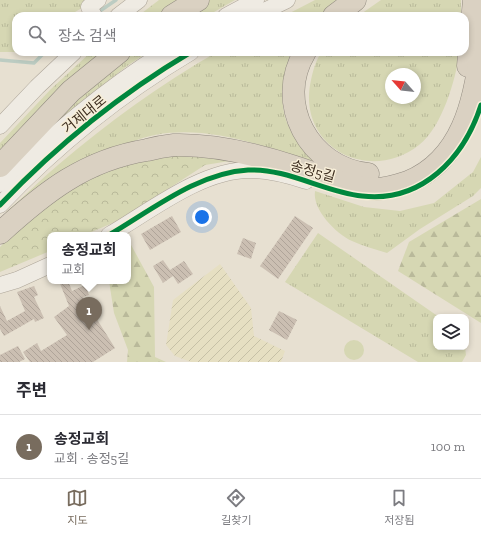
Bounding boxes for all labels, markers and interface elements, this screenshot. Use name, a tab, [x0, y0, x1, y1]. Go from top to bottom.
search box	[12, 12, 469, 56]
icon: search	[26, 23, 48, 45]
text: 장소 검색	[58, 27, 117, 45]
north arrow	[385, 68, 421, 104]
street label: 거제대로	[59, 91, 110, 137]
street label: 송정5길	[289, 157, 337, 186]
your location	[192, 207, 212, 227]
popup	[47, 232, 131, 284]
text: 송정교회	[61, 241, 117, 259]
text: 교회	[61, 262, 85, 277]
pin: 1	[76, 297, 102, 330]
map controls	[433, 314, 469, 350]
button: layers	[433, 314, 469, 350]
text: 주변	[16, 380, 47, 400]
text: 송정교회	[54, 430, 109, 448]
text: 1	[26, 439, 32, 454]
text: 100 m	[431, 439, 465, 454]
text: 교회 · 송정5길	[54, 451, 129, 466]
tab: 지도	[66, 487, 88, 527]
tab: 길찾기	[221, 487, 252, 527]
tab: 저장됨	[384, 487, 415, 527]

